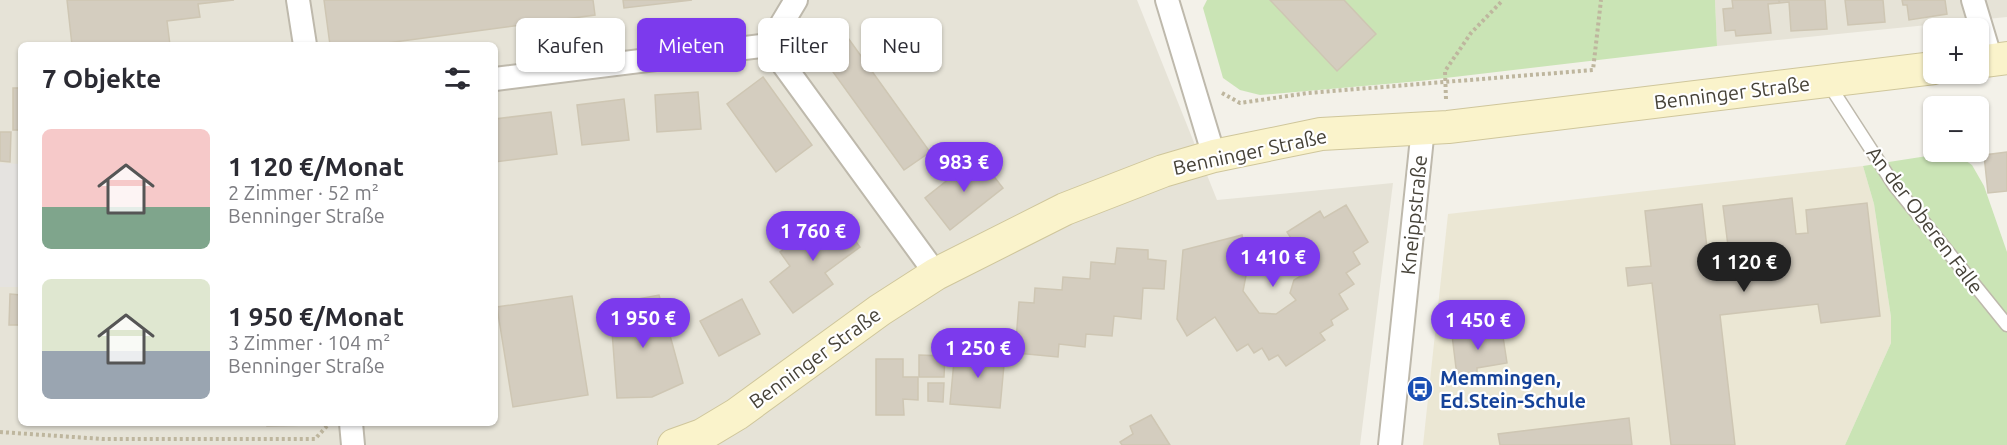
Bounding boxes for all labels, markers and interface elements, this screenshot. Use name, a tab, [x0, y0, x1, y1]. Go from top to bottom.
chip: Kaufen	[516, 18, 625, 72]
chip: Mieten	[637, 18, 746, 72]
chip: Filter	[758, 18, 849, 72]
chip: Neu	[861, 18, 942, 72]
map controls	[1923, 18, 1989, 162]
button: +	[1923, 18, 1989, 84]
icon: filters	[441, 62, 474, 95]
text: 7 Objekte	[42, 64, 161, 93]
street label: Benninger Straße	[1653, 72, 1811, 113]
button: −	[1923, 96, 1989, 162]
street label: Benninger Straße	[1171, 124, 1329, 179]
pin: 983 €	[922, 142, 1006, 193]
street label: An der Oberen Falle	[1863, 142, 1988, 298]
text: 983 €	[939, 150, 989, 173]
text: 1 120 €/Monat	[228, 152, 404, 181]
icon: home	[90, 153, 162, 225]
street label: Kneippstraße	[1396, 154, 1431, 276]
text: 2 Zimmer · 52 m²	[228, 181, 379, 204]
text: Benninger Straße	[228, 204, 385, 227]
pin: 1 760 €	[758, 211, 868, 262]
text: 1 760 €	[780, 219, 846, 242]
pin: 1 410 €	[1218, 237, 1328, 288]
pin: 1 120 €	[1689, 242, 1799, 293]
text: 1 410 €	[1240, 245, 1306, 268]
text: 1 120 €	[1711, 250, 1777, 273]
pin: 1 950 €	[588, 298, 698, 349]
pin: 1 450 €	[1423, 300, 1533, 351]
text: 1 950 €/Monat	[228, 302, 404, 331]
street label: Benninger Straße	[745, 302, 885, 413]
icon: home	[90, 303, 162, 375]
text: 1 950 €	[610, 306, 676, 329]
text: 1 450 €	[1445, 308, 1511, 331]
pin: 1 250 €	[923, 328, 1033, 379]
text: 3 Zimmer · 104 m²	[228, 331, 390, 354]
text: 1 250 €	[945, 336, 1011, 359]
text: Benninger Straße	[228, 354, 385, 377]
place label: Memmingen, Ed.Stein-Schule	[1440, 366, 1586, 412]
bus stop icon: Memmingen, Ed.Stein-Schule	[1405, 374, 1435, 404]

